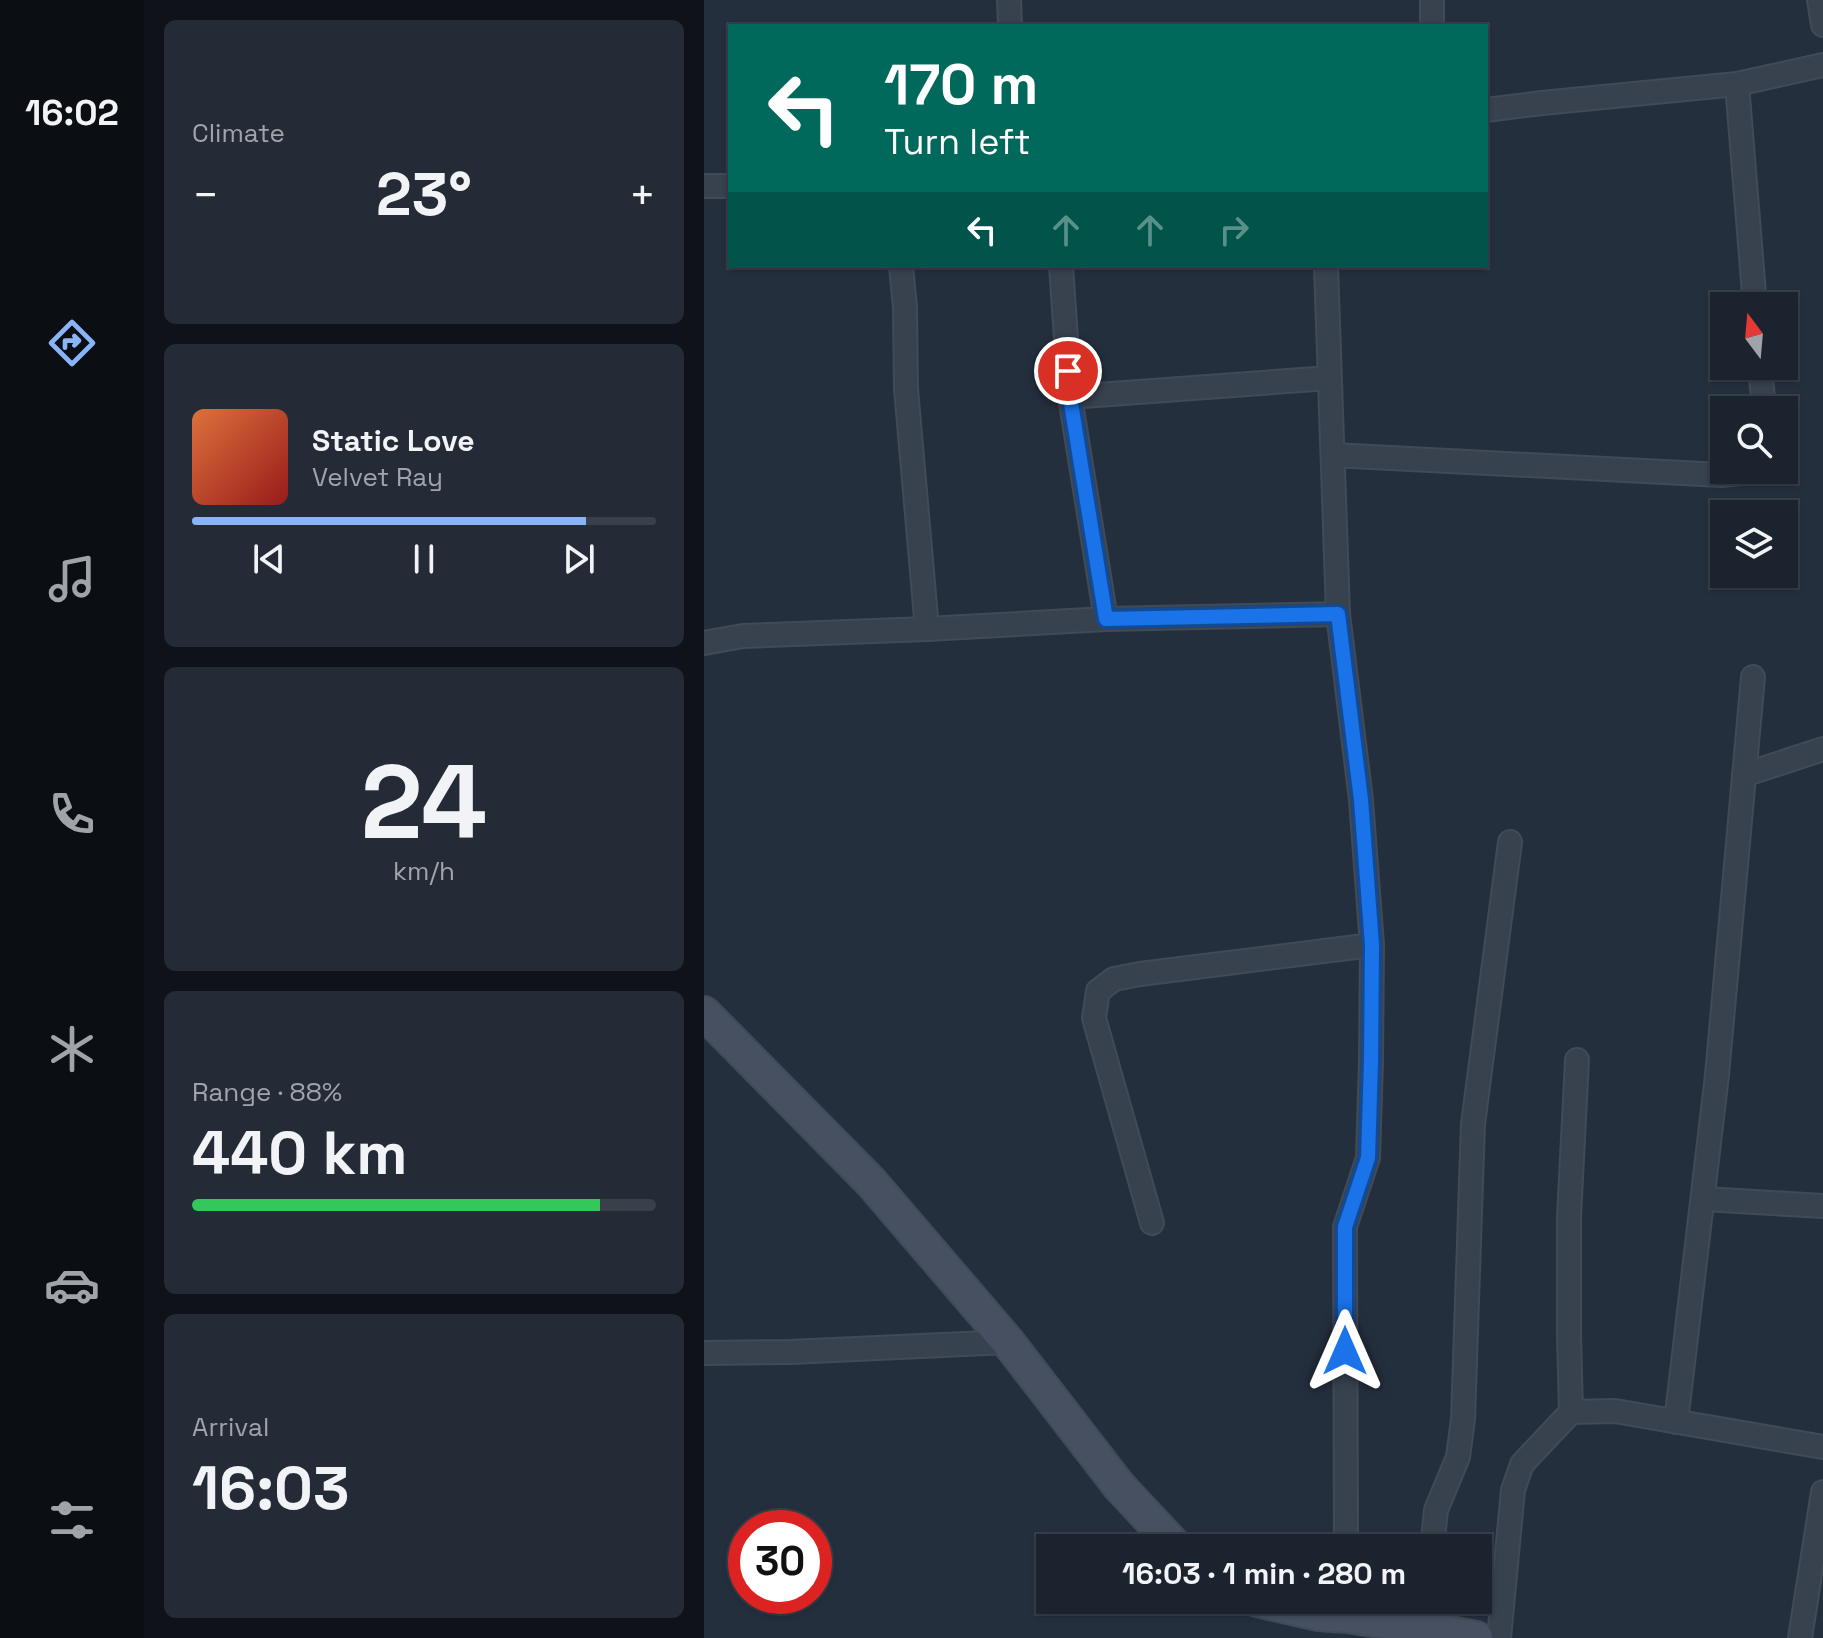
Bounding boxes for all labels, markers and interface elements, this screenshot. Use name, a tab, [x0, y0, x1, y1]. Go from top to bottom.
text: 170 m	[884, 49, 1038, 120]
icon: left	[752, 56, 856, 160]
text: 16:02	[25, 90, 119, 136]
text: Climate	[192, 116, 285, 150]
text: Turn left	[884, 119, 1031, 165]
text: 23°	[376, 156, 472, 233]
text: −	[192, 167, 219, 223]
text: +	[629, 167, 656, 223]
icon: left	[960, 208, 1004, 252]
icon: ahead	[1044, 208, 1088, 252]
icon: ahead	[1128, 208, 1172, 252]
icon: right	[1212, 208, 1256, 252]
north arrow	[1710, 292, 1798, 380]
map controls	[1710, 292, 1798, 588]
icon: directions	[44, 315, 100, 371]
pin	[1034, 337, 1102, 405]
icon: arrive	[1046, 349, 1090, 393]
button: search	[1710, 396, 1798, 484]
text: Static Love	[312, 421, 475, 460]
text: Velvet Ray	[312, 460, 443, 494]
button: layers	[1710, 500, 1798, 588]
icon: previous	[247, 537, 291, 581]
icon: pause	[402, 537, 446, 581]
icon: next	[557, 537, 601, 581]
icon: music	[44, 551, 100, 607]
text: 24	[361, 736, 487, 868]
icon: phone	[44, 786, 100, 842]
text: km/h	[393, 854, 455, 888]
icon: climate	[44, 1021, 100, 1077]
text: Range · 88%	[192, 1075, 342, 1109]
text: 440 km	[192, 1115, 408, 1192]
icon: car	[44, 1257, 100, 1313]
position arrow	[1303, 1309, 1387, 1393]
text: Arrival	[192, 1410, 269, 1444]
text: 16:03	[192, 1450, 349, 1527]
icon: filters	[44, 1492, 100, 1548]
speed limit sign: 30	[728, 1510, 832, 1614]
text: 16:03 · 1 min · 280 m	[1122, 1554, 1406, 1593]

